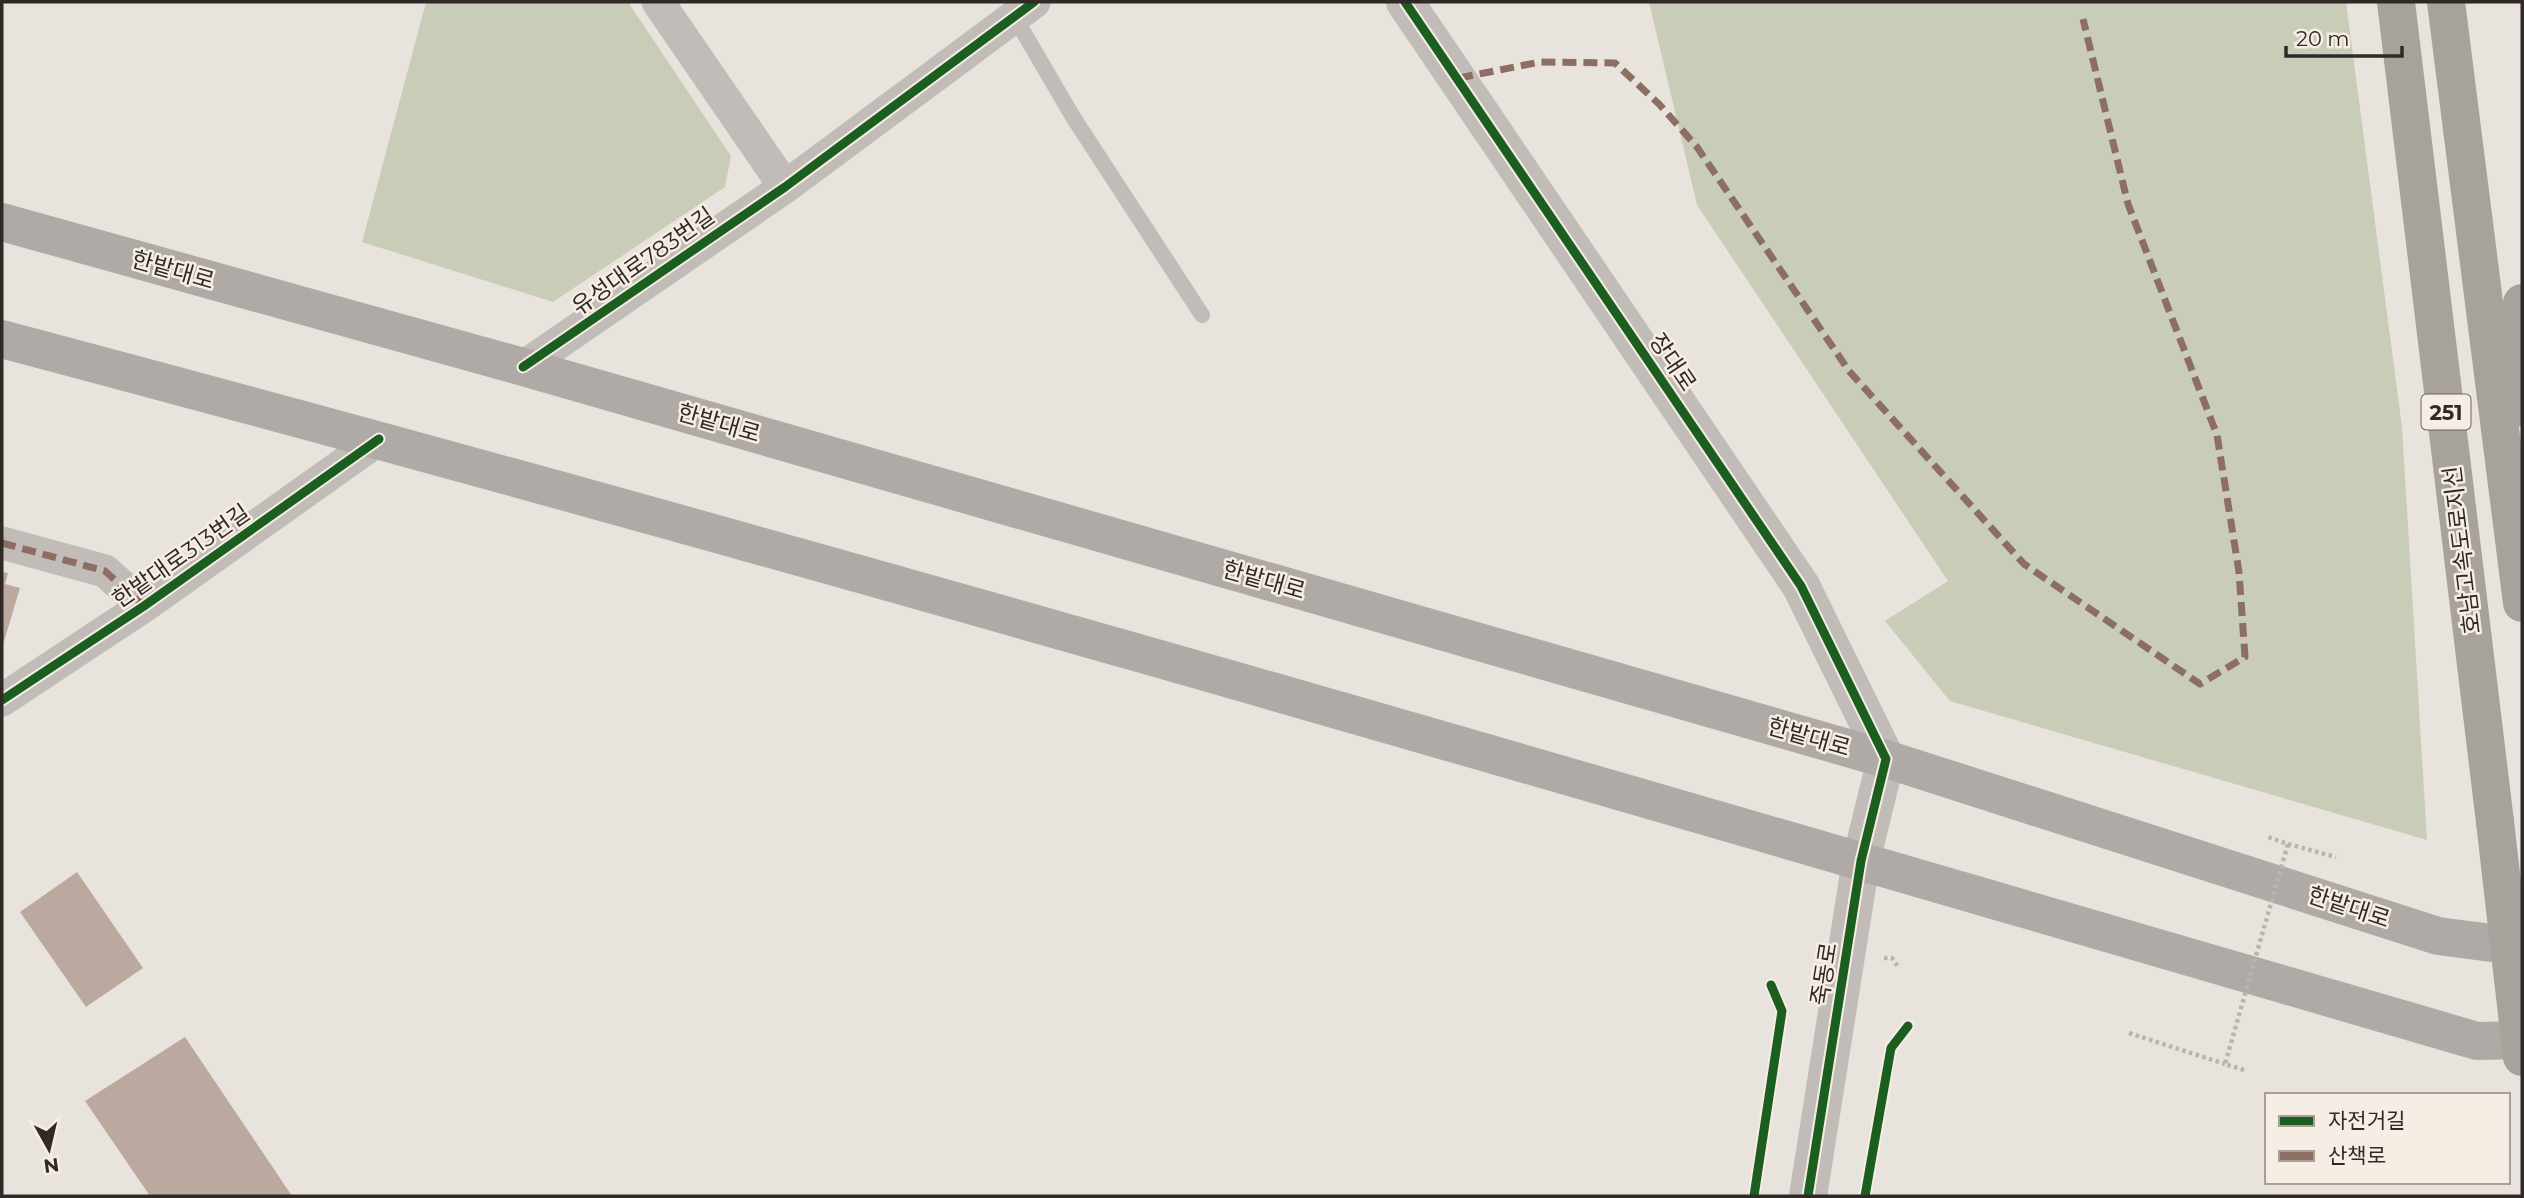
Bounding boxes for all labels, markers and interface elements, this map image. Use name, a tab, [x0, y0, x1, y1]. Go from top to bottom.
scale bar	[2286, 14, 2402, 58]
text: 20 m	[2296, 26, 2350, 51]
street label: 유성대로783번길	[566, 201, 720, 321]
street label: 한밭대로	[128, 245, 218, 295]
street label: 장대로	[1644, 328, 1702, 396]
road number: 251	[2422, 394, 2470, 430]
street label: 한밭대로	[674, 398, 764, 448]
street label: 호남고속도로지선	[2438, 464, 2486, 636]
street label: 한밭대로313번길	[107, 498, 255, 614]
street label: 한밭대로	[1219, 555, 1309, 605]
street label: 한밭대로	[1764, 712, 1854, 762]
street label: 한밭대로	[2304, 881, 2394, 933]
street label: 죽동로	[1805, 940, 1843, 1008]
legend	[2265, 1093, 2510, 1184]
text: 자전거길	[2328, 1108, 2405, 1133]
north arrow	[14, 1114, 84, 1184]
text: 산책로	[2328, 1143, 2386, 1168]
text: N	[42, 1153, 61, 1178]

